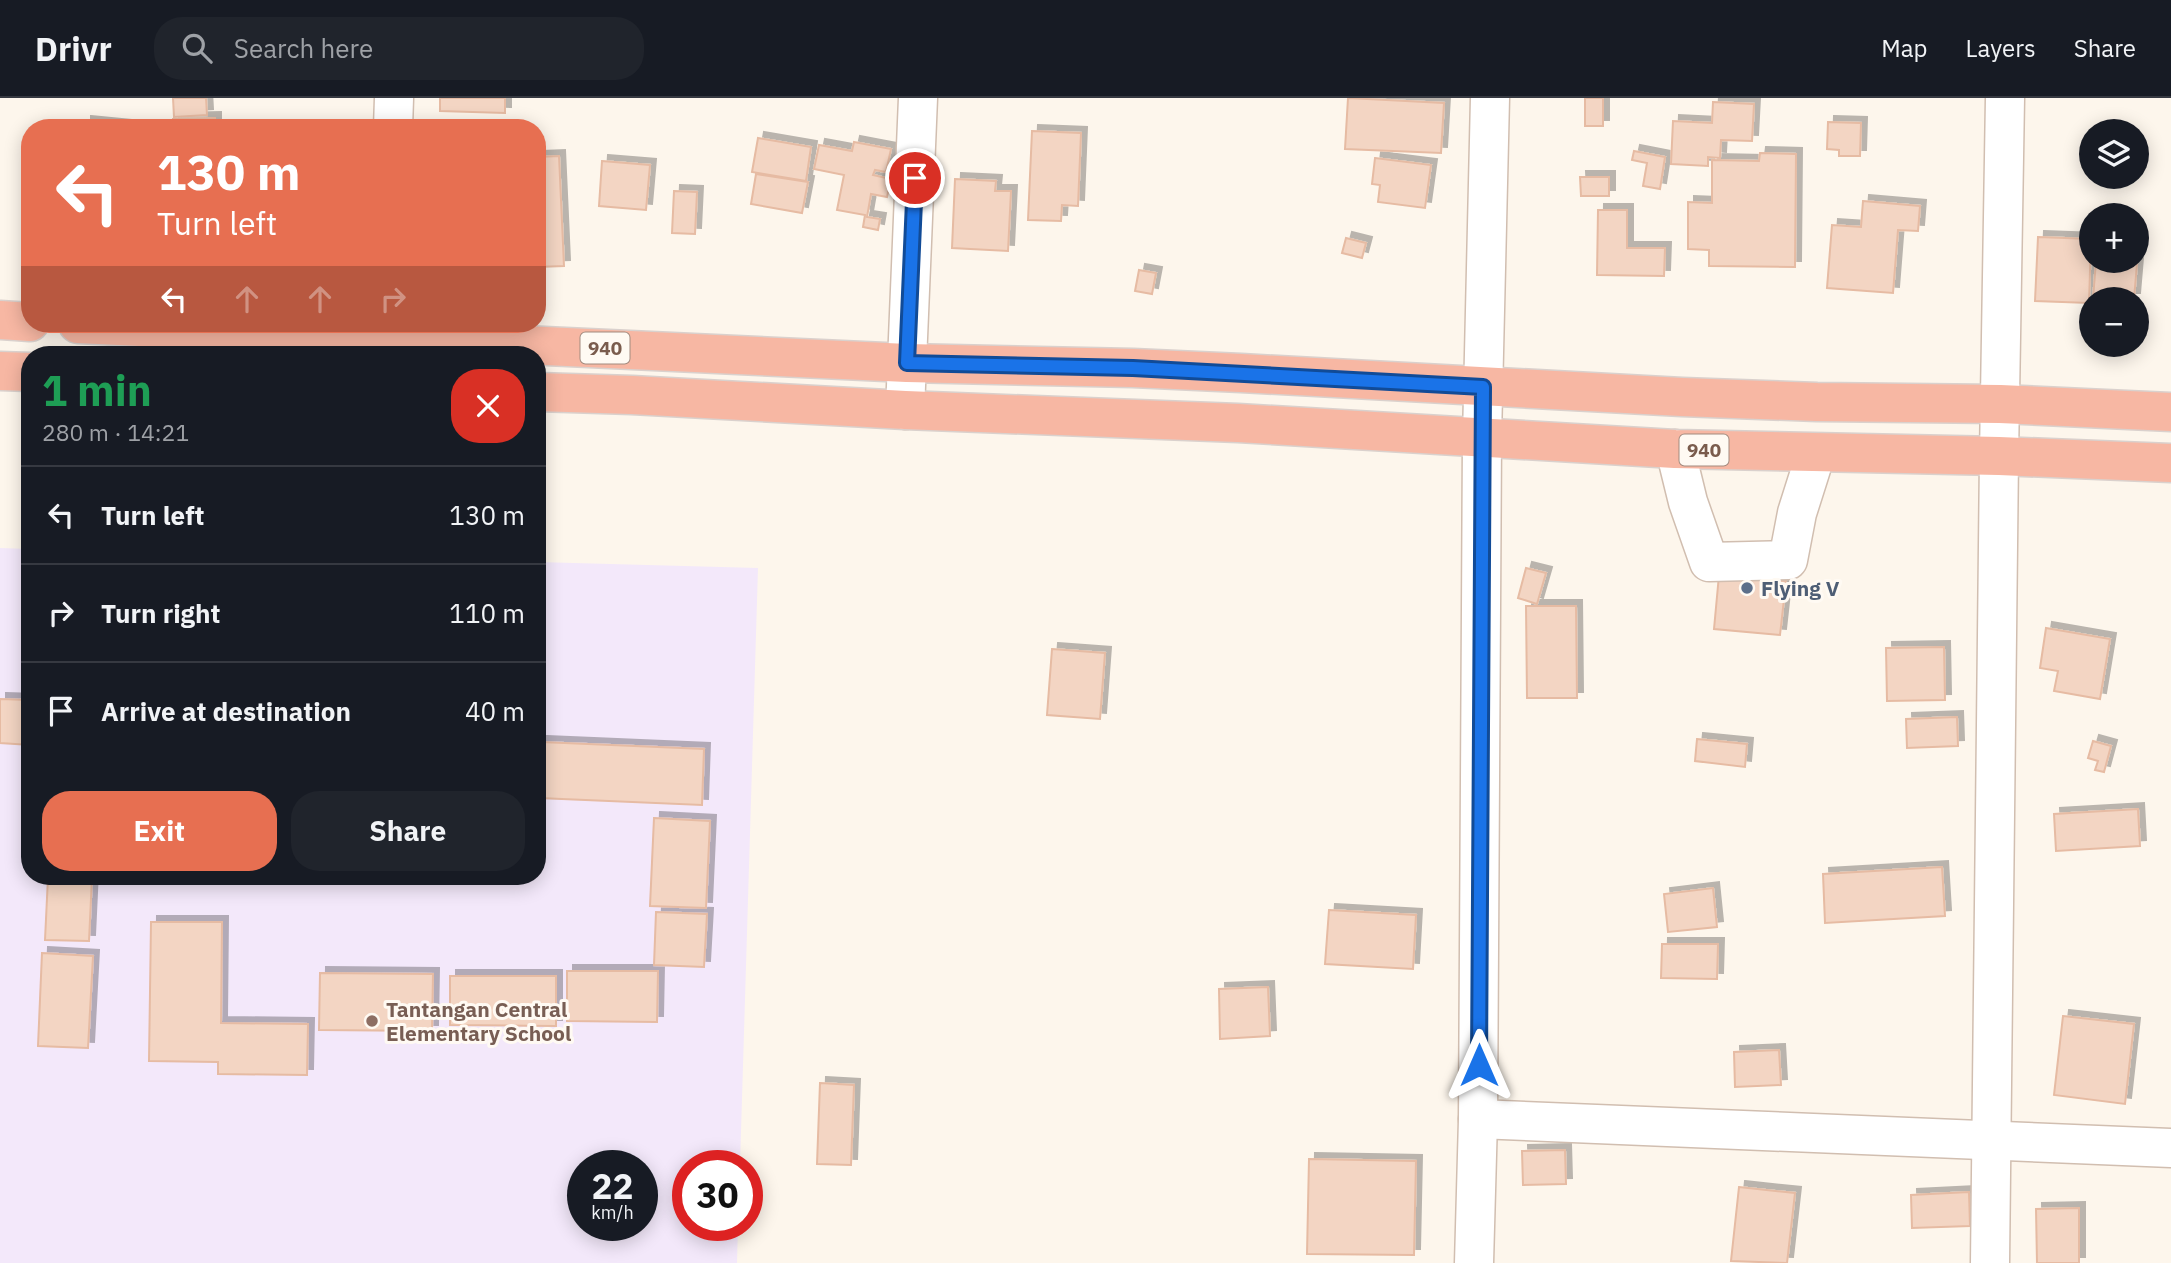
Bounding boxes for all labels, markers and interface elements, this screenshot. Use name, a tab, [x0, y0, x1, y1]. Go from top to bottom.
search box	[154, 17, 644, 80]
text: Drivr	[35, 27, 112, 70]
icon: search	[178, 29, 216, 67]
text: Search here	[234, 31, 373, 65]
text: Map	[1881, 32, 1928, 64]
text: Layers	[1966, 32, 2036, 64]
text: Share	[2074, 32, 2136, 64]
map controls	[2079, 119, 2149, 357]
button: layers	[2079, 119, 2149, 189]
text: 130 m	[157, 140, 301, 203]
icon: left	[42, 147, 133, 238]
pin	[885, 148, 945, 208]
icon: arrive	[896, 159, 934, 197]
text: Turn left	[157, 202, 277, 244]
button: +	[2079, 203, 2149, 273]
icon: left	[155, 280, 193, 318]
icon: ahead	[228, 280, 266, 318]
icon: ahead	[301, 280, 339, 318]
icon: right	[374, 280, 412, 318]
button: −	[2079, 287, 2149, 357]
road number: 940	[580, 332, 630, 364]
text: 1 min	[42, 363, 152, 418]
button: close	[451, 369, 525, 443]
text: 280 m · 14:21	[42, 417, 189, 447]
road number: 940	[1680, 434, 1728, 466]
icon: left	[42, 496, 80, 534]
text: Turn left	[101, 498, 204, 532]
text: 130 m	[449, 498, 525, 532]
place label: Flying V	[1761, 574, 1840, 602]
marker: Flying V	[1739, 580, 1755, 596]
icon: right	[42, 594, 80, 632]
text: Turn right	[101, 596, 220, 630]
text: 110 m	[449, 596, 525, 630]
icon: arrive	[42, 692, 80, 730]
text: Arrive at destination	[101, 694, 351, 728]
text: 40 m	[465, 694, 525, 728]
button: Exit	[42, 791, 277, 871]
button: Share	[291, 791, 525, 871]
place label: Tantangan Central Elementary School	[386, 995, 571, 1047]
marker: Tantangan Central Elementary School	[364, 1013, 380, 1029]
position arrow	[1442, 1028, 1516, 1102]
speed limit sign: 30	[672, 1150, 763, 1241]
text: 22	[591, 1163, 634, 1209]
text: km/h	[591, 1201, 634, 1224]

